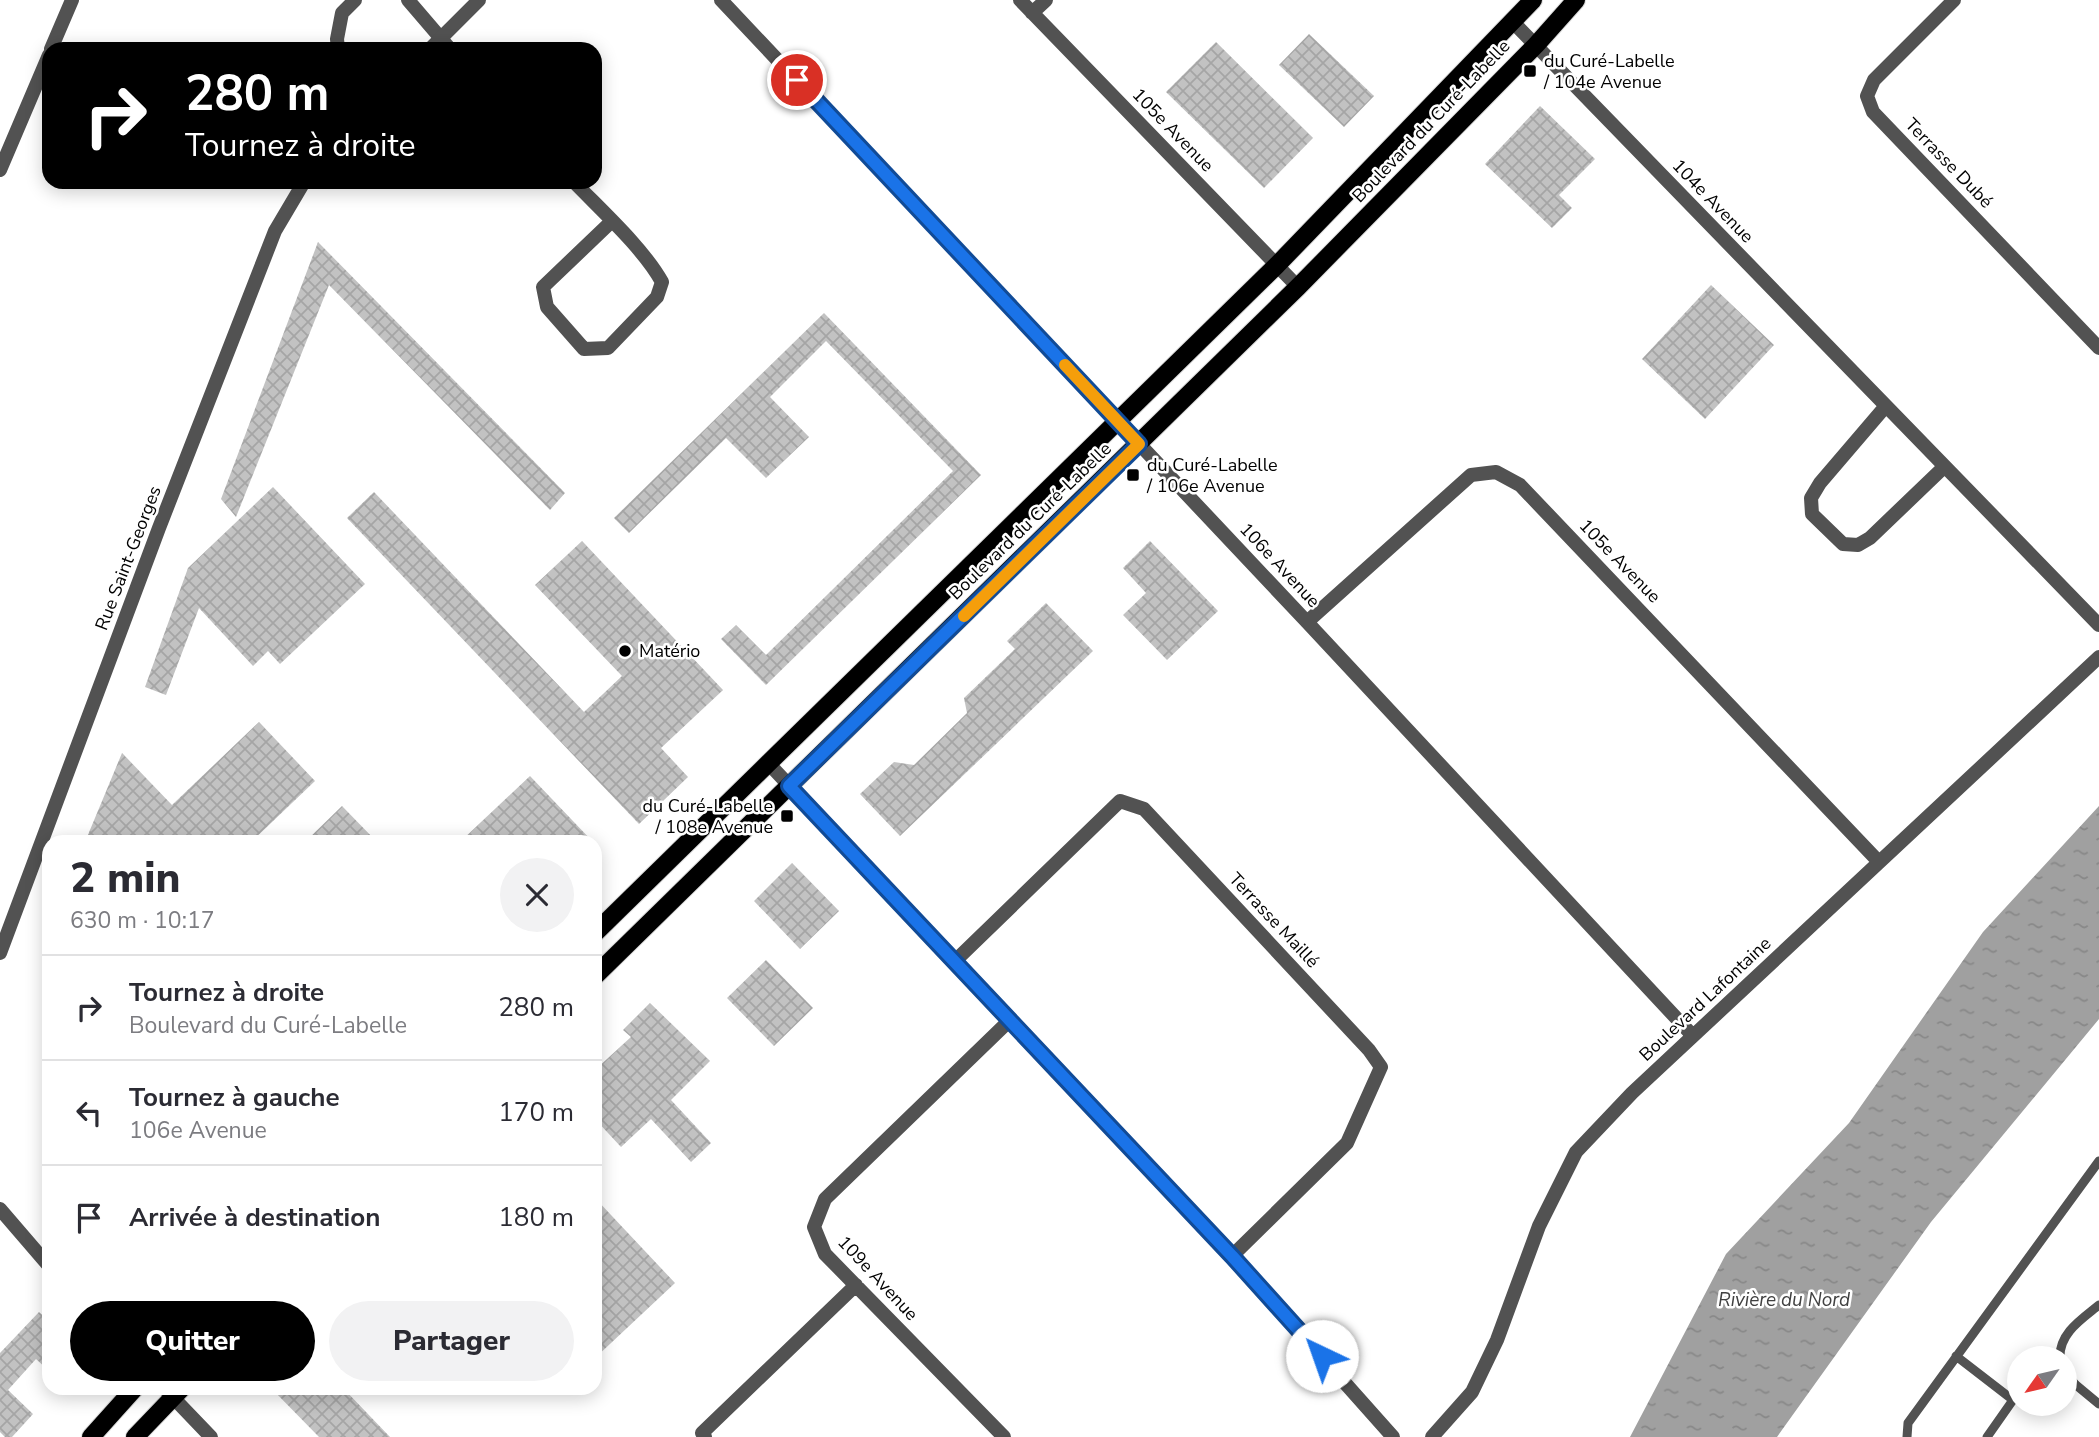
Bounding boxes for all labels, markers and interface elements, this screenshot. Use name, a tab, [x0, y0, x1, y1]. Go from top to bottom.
street label: Boulevard du Curé-Labelle	[1347, 34, 1515, 208]
place label: du Curé-Labelle / 104e Avenue	[1543, 49, 1675, 94]
pin	[767, 50, 827, 110]
text: 280 m	[185, 60, 329, 127]
icon: arrive	[778, 61, 816, 99]
marker: du Curé-Labelle / 104e Avenue	[1522, 63, 1538, 79]
icon: right	[70, 70, 161, 161]
street label: 105e Avenue	[1127, 83, 1219, 177]
street label: Terrasse Dubé	[1900, 113, 1998, 213]
text: Tournez à droite	[185, 124, 416, 167]
street label: 104e Avenue	[1667, 154, 1759, 248]
street label: Boulevard du Curé-Labelle	[943, 437, 1117, 605]
place label: du Curé-Labelle / 106e Avenue	[1146, 453, 1278, 498]
marker: du Curé-Labelle / 106e Avenue	[1125, 467, 1141, 483]
street label: Rue Saint-Georges	[89, 482, 167, 634]
street label: 105e Avenue	[1574, 514, 1666, 608]
street label: 106e Avenue	[1234, 517, 1326, 613]
place label: Matério	[639, 639, 700, 663]
marker: Matério	[617, 643, 633, 659]
place label: du Curé-Labelle / 108e Avenue	[643, 794, 773, 839]
marker: du Curé-Labelle / 108e Avenue	[779, 808, 795, 824]
text: 2 min	[70, 850, 180, 907]
button: close	[500, 858, 574, 932]
street label: Terrasse Maillé	[1224, 867, 1324, 973]
text: 630 m · 10:17	[70, 905, 215, 936]
street label: Boulevard Lafontaine	[1634, 932, 1776, 1066]
text: Tournez à droite	[129, 975, 324, 1010]
icon: right	[70, 989, 108, 1027]
text: 280 m	[498, 990, 574, 1025]
text: Boulevard du Curé-Labelle	[129, 1010, 407, 1041]
text: Tournez à gauche	[129, 1080, 340, 1115]
icon: left	[70, 1094, 108, 1132]
text: 170 m	[498, 1095, 574, 1130]
text: 106e Avenue	[129, 1115, 267, 1146]
icon: arrive	[70, 1199, 108, 1237]
text: Arrivée à destination	[129, 1200, 380, 1235]
text: 180 m	[498, 1200, 574, 1235]
street label: 109e Avenue	[832, 1230, 924, 1326]
water label: Rivière du Nord	[1718, 1287, 1851, 1313]
button: Quitter	[70, 1301, 315, 1381]
button: Partager	[329, 1301, 574, 1381]
position arrow	[1285, 1319, 1359, 1393]
north arrow	[2007, 1346, 2077, 1416]
map controls	[2007, 1346, 2077, 1416]

